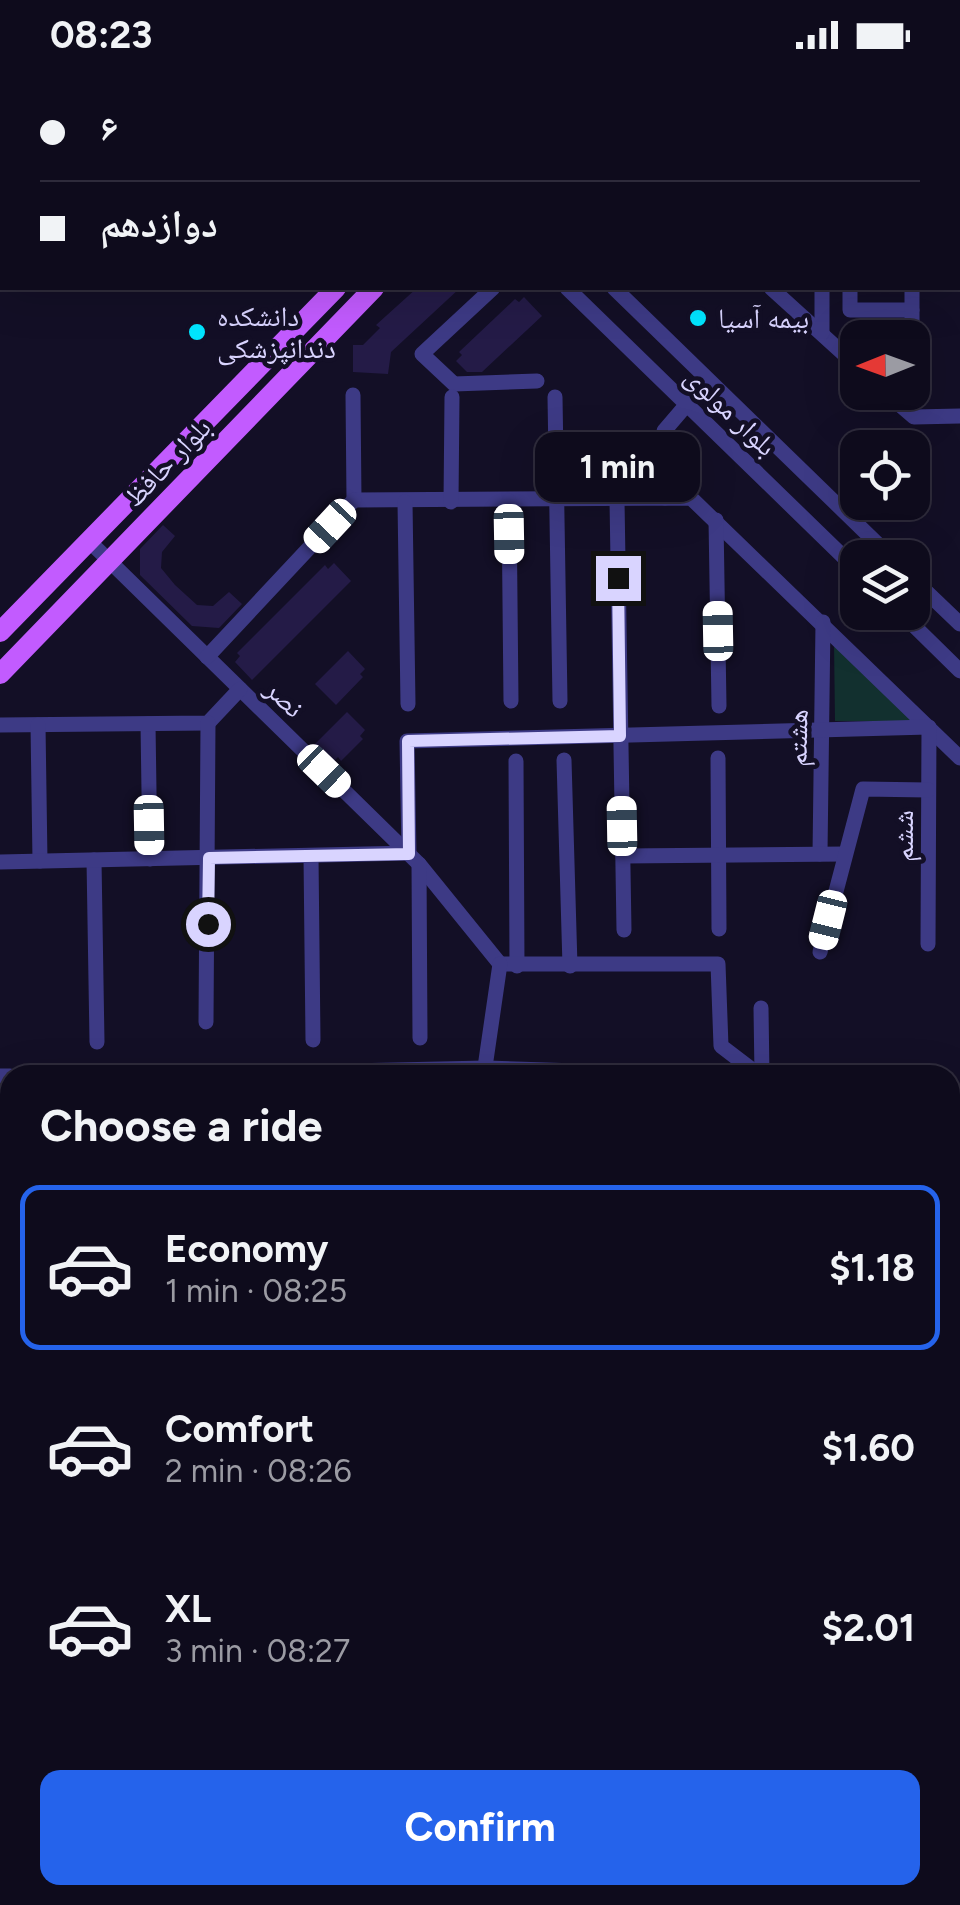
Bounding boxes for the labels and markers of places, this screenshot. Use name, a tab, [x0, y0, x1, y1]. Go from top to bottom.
place label: دانشکده دندانپزشکی	[217, 299, 336, 366]
place label: بیمه آسیا	[718, 301, 809, 335]
marker: بیمه آسیا	[687, 307, 709, 329]
marker: دانشکده دندانپزشکی	[186, 321, 208, 343]

